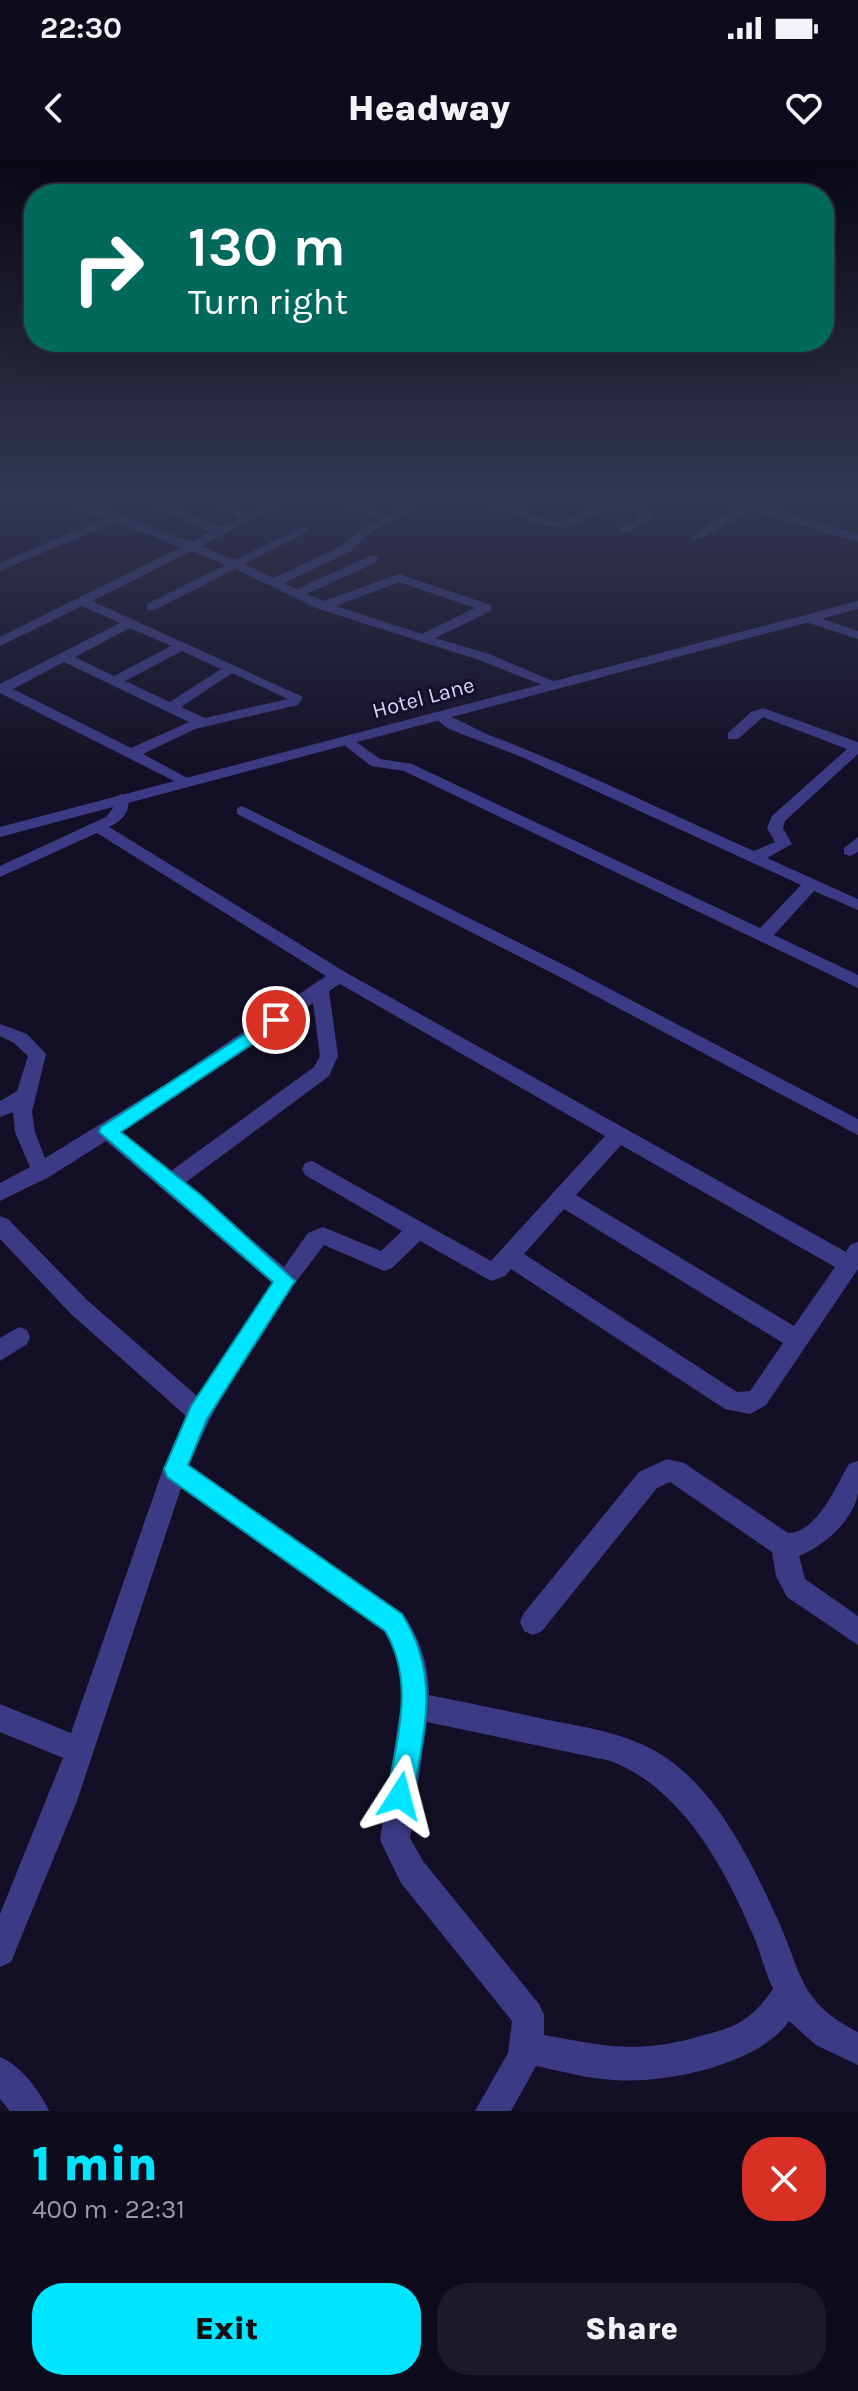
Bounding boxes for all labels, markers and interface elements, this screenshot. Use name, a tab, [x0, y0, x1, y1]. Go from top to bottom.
text: 22:30	[40, 10, 122, 46]
icon: back	[32, 86, 76, 130]
icon: heart	[782, 86, 826, 130]
text: Headway	[348, 87, 510, 129]
text: 130 m	[188, 214, 346, 279]
icon: right	[56, 216, 160, 320]
text: Turn right	[188, 281, 348, 323]
street label: Hotel Lane	[369, 672, 477, 724]
pin	[242, 986, 310, 1054]
icon: arrive	[254, 998, 298, 1042]
position arrow	[358, 1754, 442, 1838]
text: 1 min	[32, 2136, 158, 2192]
button: close	[742, 2137, 826, 2221]
text: 400 m · 22:31	[32, 2194, 185, 2225]
button: Exit	[32, 2283, 421, 2375]
button: Share	[437, 2283, 826, 2375]

